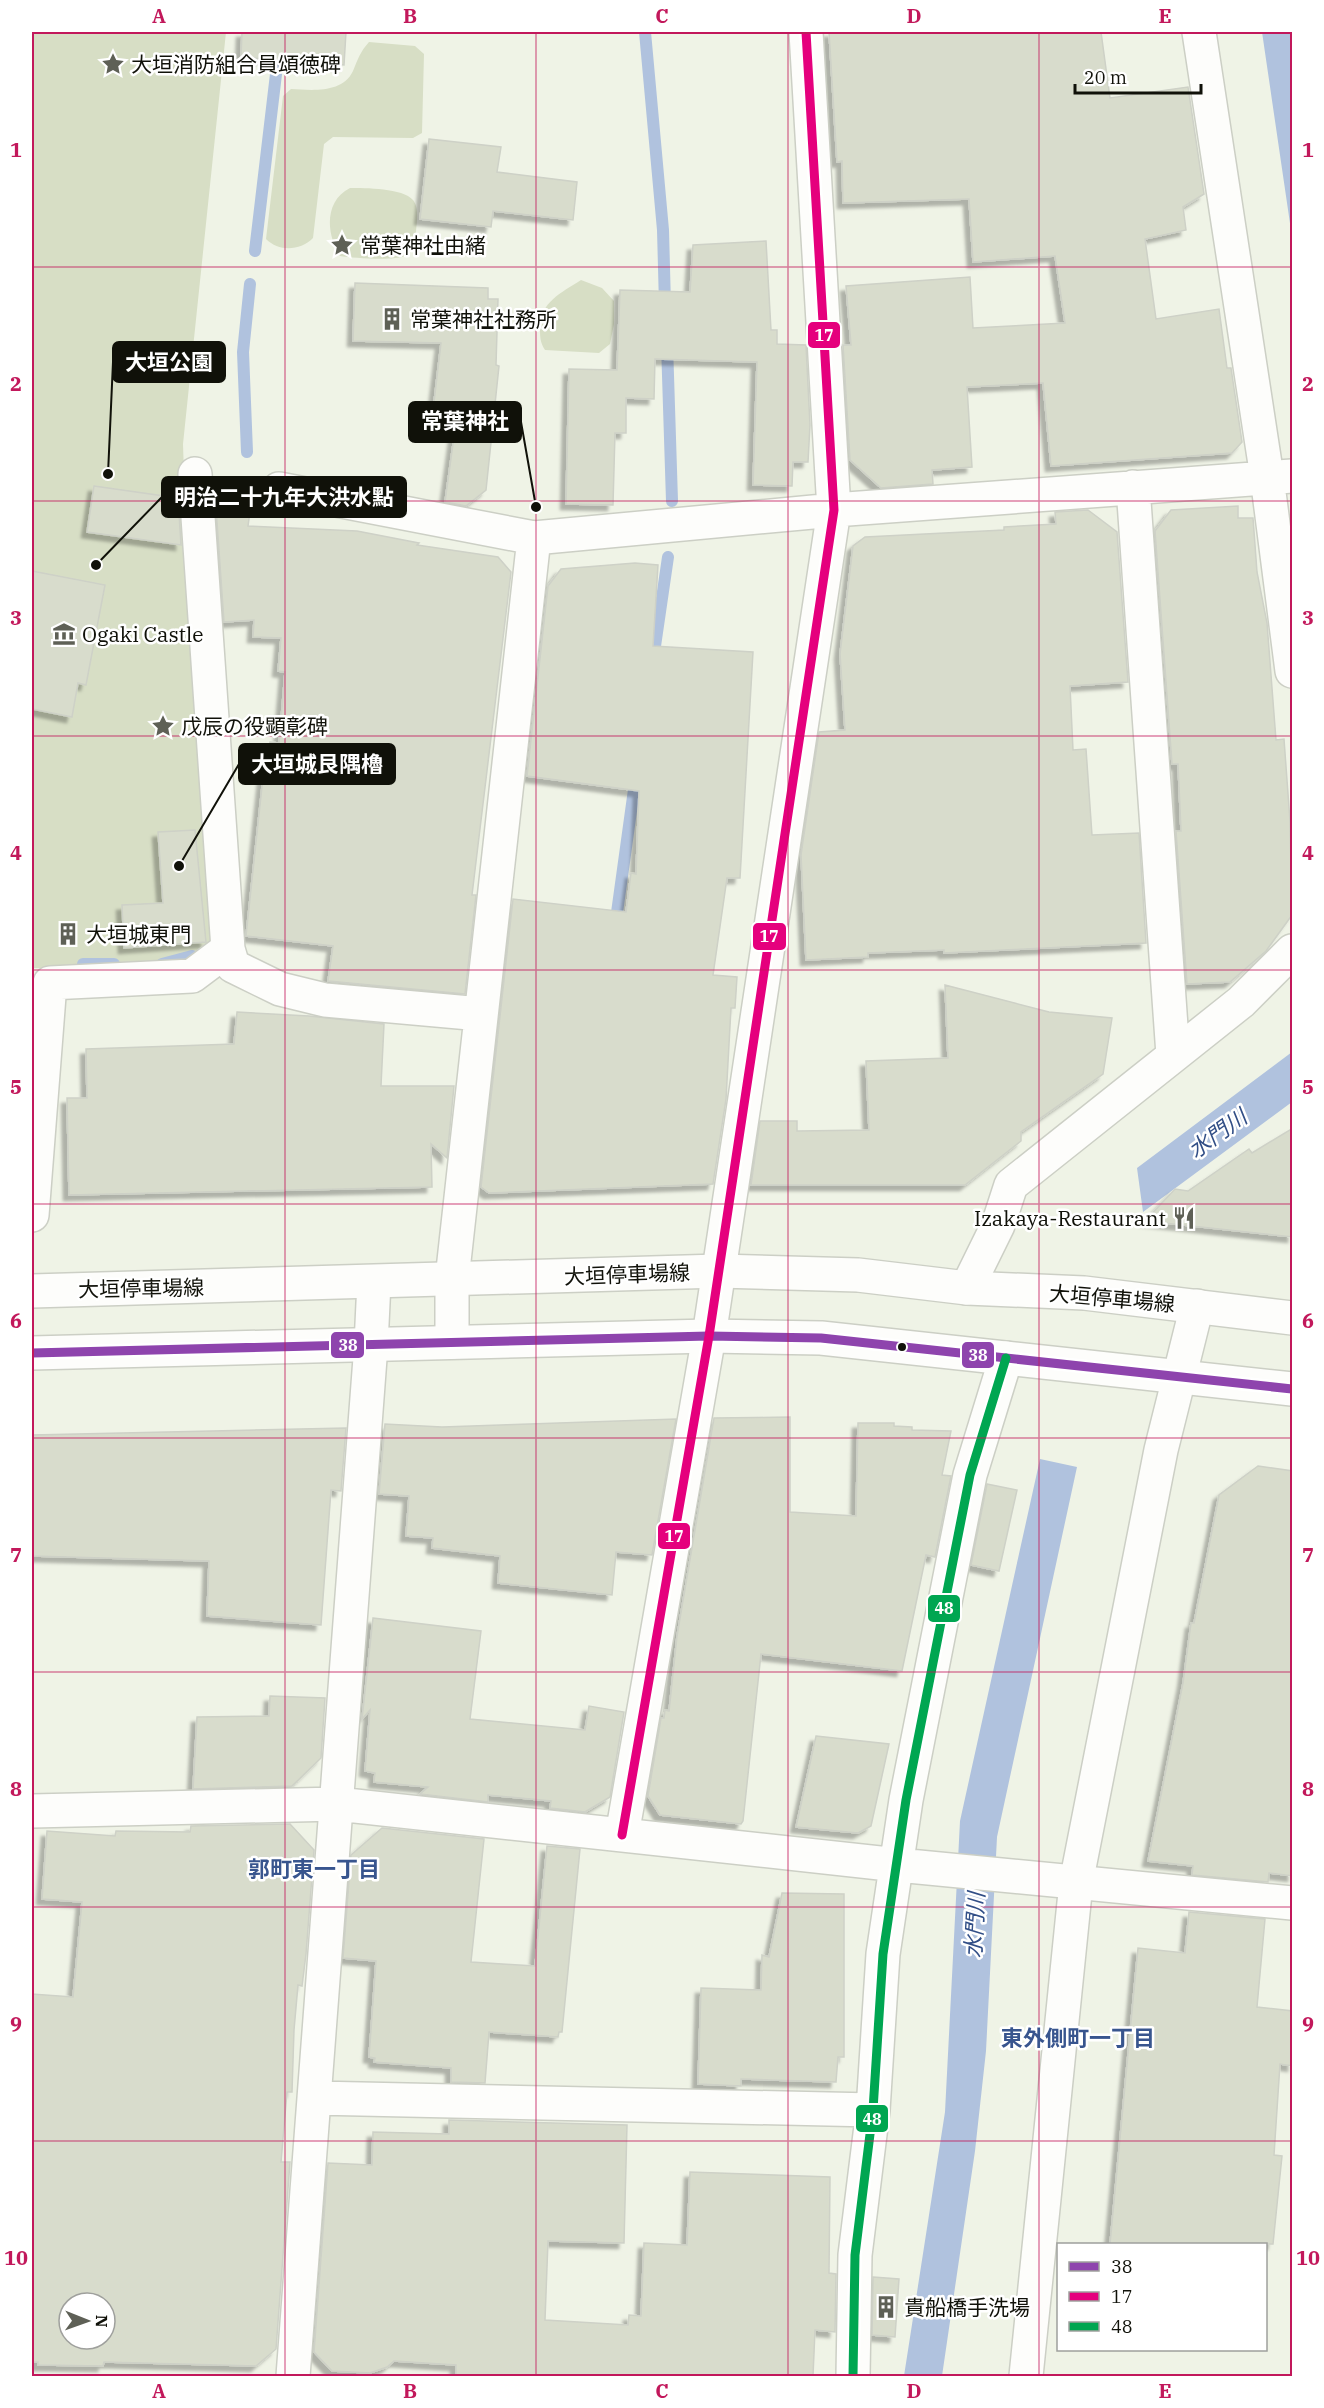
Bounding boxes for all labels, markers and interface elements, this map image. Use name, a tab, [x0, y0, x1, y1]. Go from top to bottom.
text: A	[152, 2, 166, 29]
text: B	[403, 2, 417, 29]
text: C	[655, 2, 669, 29]
text: D	[906, 2, 922, 29]
text: E	[1158, 2, 1172, 29]
place label: 大垣消防組合員頌徳碑	[131, 50, 341, 78]
place icon: 大垣消防組合員頌徳碑	[100, 51, 126, 77]
scale bar	[1075, 57, 1201, 95]
text: 20 m	[1084, 66, 1127, 89]
text: 1	[10, 136, 22, 163]
text: 1	[1302, 136, 1314, 163]
place label: 常葉神社由緒	[360, 231, 486, 259]
place icon: 常葉神社由緒	[329, 232, 355, 258]
place label: 常葉神社社務所	[410, 305, 557, 333]
building icon: 常葉神社社務所	[379, 306, 405, 332]
line badge: 17	[807, 321, 841, 349]
text: 17	[814, 325, 834, 345]
callout: 大垣公園	[113, 342, 225, 382]
text: 大垣公園	[125, 347, 213, 376]
text: 2	[10, 370, 22, 397]
text: 2	[1302, 370, 1314, 397]
callout: 常葉神社	[409, 402, 521, 442]
text: 常葉神社	[421, 406, 509, 435]
callout: 明治二十九年大洪水點	[162, 477, 406, 517]
text: 明治二十九年大洪水點	[174, 482, 394, 511]
text: 3	[10, 604, 22, 631]
text: 3	[1302, 604, 1314, 631]
place label: Ogaki Castle	[82, 620, 204, 648]
museum icon: Ogaki Castle	[51, 621, 77, 647]
place label: 戊辰の役顕彰碑	[181, 712, 328, 740]
place icon: 戊辰の役顕彰碑	[150, 713, 176, 739]
callout: 大垣城艮隅櫓	[239, 744, 395, 784]
text: 大垣城艮隅櫓	[251, 749, 383, 778]
text: 4	[10, 839, 22, 866]
text: 4	[1302, 839, 1314, 866]
place label: 大垣城東門	[86, 920, 191, 948]
building icon: 大垣城東門	[55, 921, 81, 947]
line badge: 17	[752, 922, 787, 951]
text: 17	[759, 926, 779, 946]
text: 5	[10, 1073, 22, 1100]
text: 5	[1302, 1073, 1314, 1100]
water label: 水門川	[1182, 1101, 1254, 1164]
place label: Izakaya-Restaurant	[974, 1204, 1166, 1232]
restaurant icon: Izakaya-Restaurant	[1171, 1205, 1197, 1231]
street label: 大垣停車場線	[564, 1258, 690, 1290]
street label: 大垣停車場線	[78, 1273, 204, 1303]
street label: 大垣停車場線	[1048, 1279, 1176, 1317]
text: 6	[10, 1307, 22, 1334]
text: 6	[1302, 1307, 1314, 1334]
line badge: 38	[330, 1331, 365, 1359]
text: 38	[338, 1335, 358, 1355]
unlabelled marker	[896, 1341, 908, 1353]
line badge: 38	[961, 1341, 995, 1369]
text: 38	[968, 1345, 988, 1365]
line badge: 17	[657, 1522, 691, 1550]
text: 17	[664, 1526, 684, 1546]
text: 7	[10, 1541, 22, 1568]
text: 7	[1302, 1541, 1314, 1568]
line badge: 48	[927, 1594, 961, 1623]
text: 48	[934, 1598, 954, 1618]
text: 8	[10, 1775, 22, 1802]
text: 8	[1302, 1775, 1314, 1802]
district label: 郭町東一丁目	[248, 1854, 380, 1883]
water label: 水門川	[958, 1889, 990, 1959]
text: 9	[10, 2010, 22, 2037]
text: 9	[1302, 2010, 1314, 2037]
district label: 東外側町一丁目	[1001, 2023, 1155, 2052]
line badge: 48	[855, 2104, 889, 2133]
text: 48	[862, 2109, 882, 2129]
legend	[1057, 2243, 1267, 2351]
text: 10	[4, 2244, 28, 2271]
text: 10	[1296, 2244, 1320, 2271]
text: 38	[1111, 2255, 1133, 2278]
text: 17	[1111, 2285, 1133, 2308]
north arrow	[57, 2291, 117, 2351]
place label: 貴船橋手洗場	[904, 2293, 1030, 2321]
building icon: 貴船橋手洗場	[873, 2294, 899, 2320]
text: N	[92, 2315, 112, 2328]
text: 48	[1111, 2315, 1133, 2338]
text: A	[152, 2377, 166, 2404]
text: B	[403, 2377, 417, 2404]
text: C	[655, 2377, 669, 2404]
text: D	[906, 2377, 922, 2404]
text: E	[1158, 2377, 1172, 2404]

